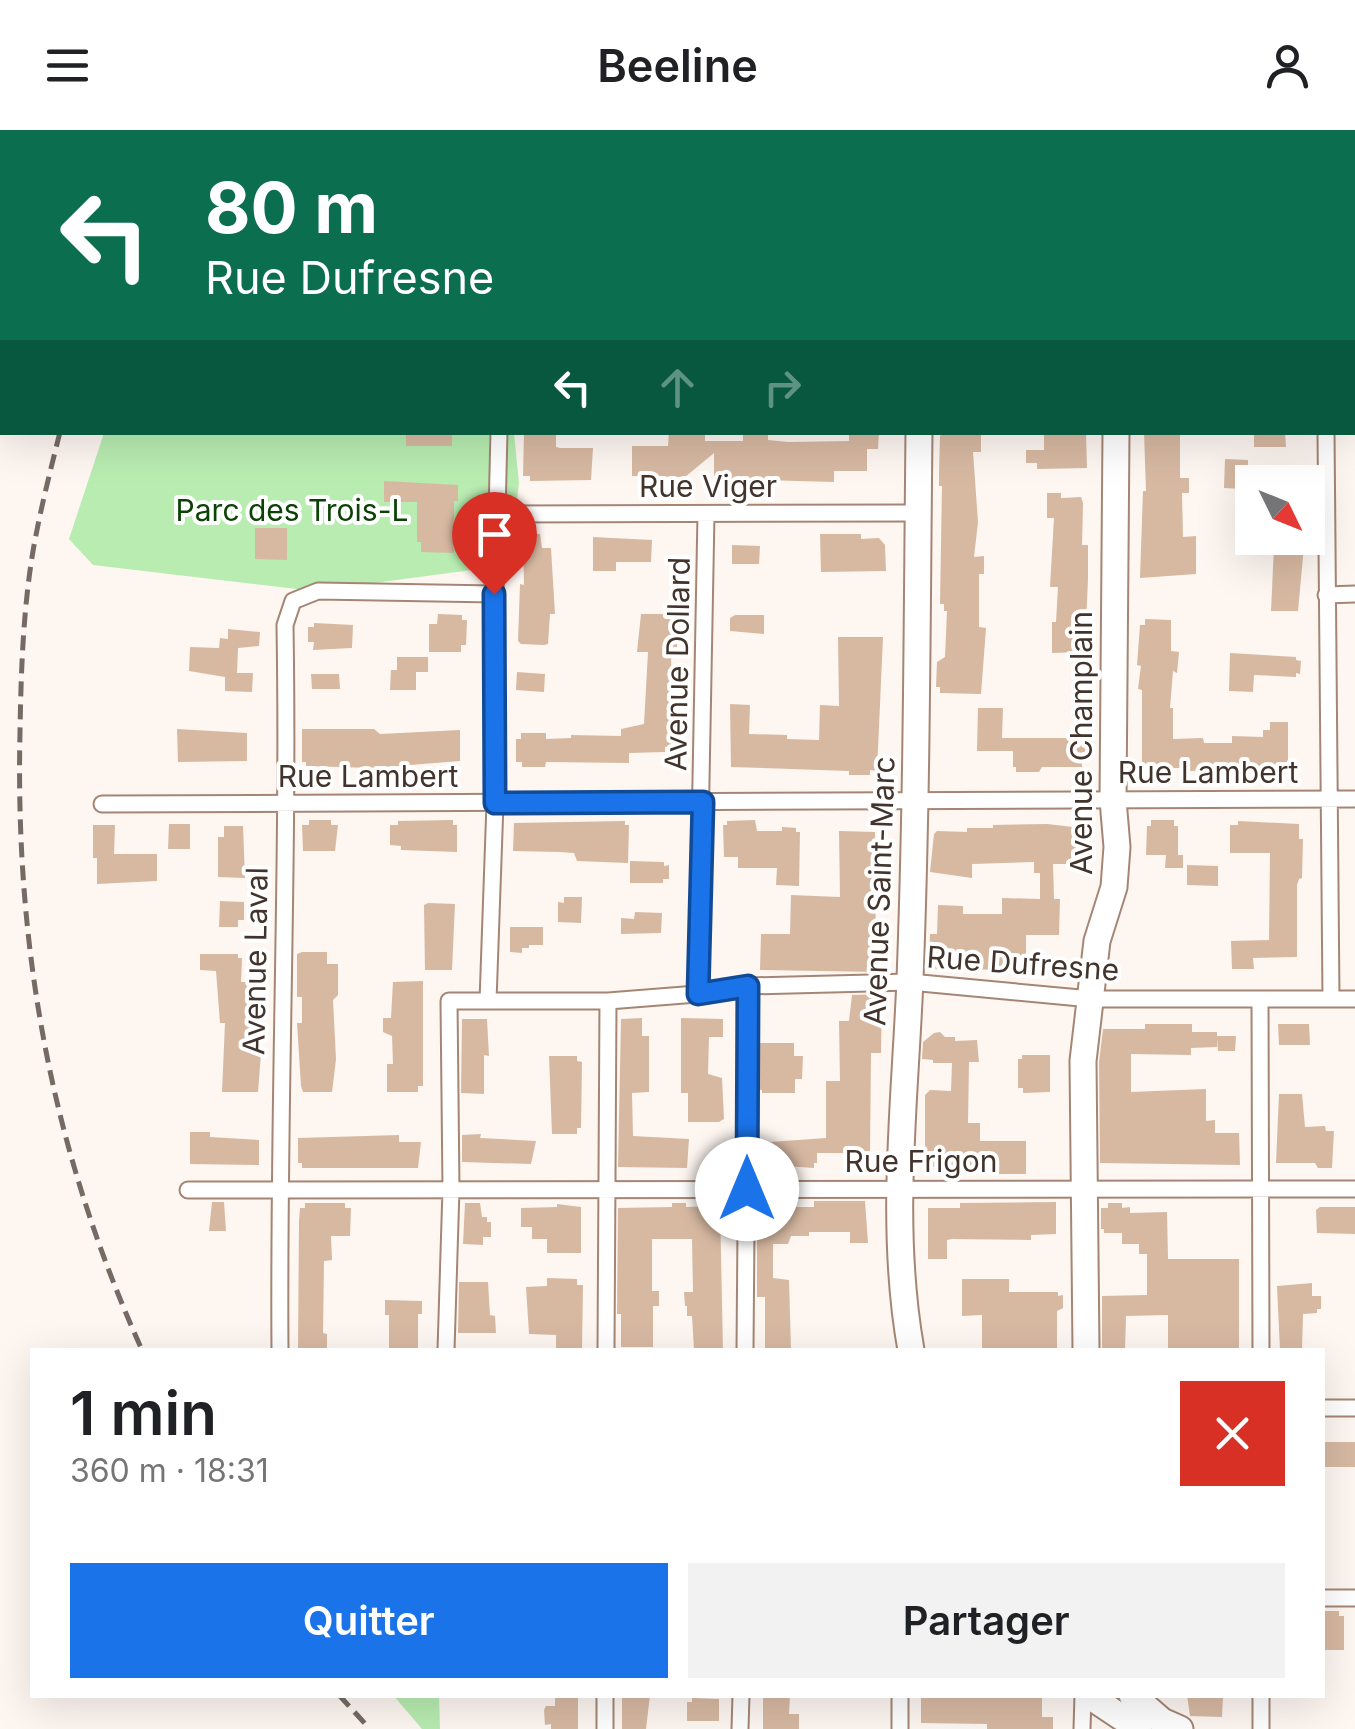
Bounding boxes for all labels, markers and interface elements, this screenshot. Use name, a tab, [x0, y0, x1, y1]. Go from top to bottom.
icon: menu	[40, 38, 95, 93]
text: Beeline	[597, 38, 758, 93]
icon: person	[1260, 38, 1315, 93]
text: 80 m	[205, 165, 378, 250]
icon: left	[40, 170, 170, 300]
text: Rue Dufresne	[205, 250, 494, 305]
icon: left	[545, 360, 600, 415]
icon: ahead	[650, 360, 705, 415]
icon: right	[755, 360, 810, 415]
north arrow	[1235, 465, 1325, 555]
map controls	[1235, 465, 1325, 555]
street label: Rue Viger	[639, 468, 777, 504]
park label: Parc des Trois-L	[176, 492, 408, 528]
pin	[452, 492, 537, 595]
icon: arrive	[467, 507, 522, 562]
street label: Avenue Dollard	[657, 557, 697, 771]
street label: Avenue Champlain	[1063, 611, 1099, 875]
street label: Rue Lambert	[1118, 754, 1298, 790]
street label: Avenue Saint-Marc	[856, 756, 902, 1026]
street label: Rue Lambert	[278, 758, 458, 794]
street label: Avenue Laval	[235, 867, 275, 1055]
street label: Rue Dufresne	[926, 938, 1120, 988]
position arrow	[695, 1137, 799, 1241]
street label: Rue Frigon	[845, 1143, 997, 1179]
text: 1 min	[70, 1377, 217, 1449]
button: close	[1180, 1381, 1285, 1486]
text: 360 m · 18:31	[70, 1451, 269, 1490]
button: Quitter	[70, 1563, 668, 1678]
button: Partager	[688, 1563, 1285, 1678]

